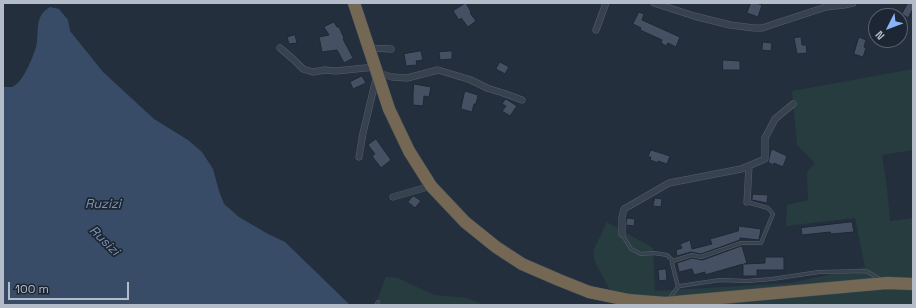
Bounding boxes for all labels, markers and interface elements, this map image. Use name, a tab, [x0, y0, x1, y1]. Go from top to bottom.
north arrow	[868, 8, 908, 48]
text: N	[872, 28, 887, 43]
water label: Ruzizi	[85, 196, 121, 212]
water label: Rusizi	[86, 223, 122, 259]
scale bar	[10, 274, 131, 300]
text: 100 m	[15, 281, 49, 297]

